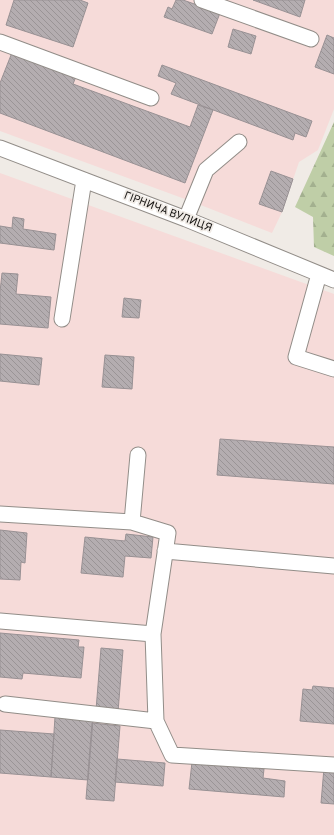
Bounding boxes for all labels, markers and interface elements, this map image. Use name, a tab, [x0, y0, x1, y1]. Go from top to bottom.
street label: ГІРНИЧА ВУЛИЦЯ	[122, 189, 214, 235]

